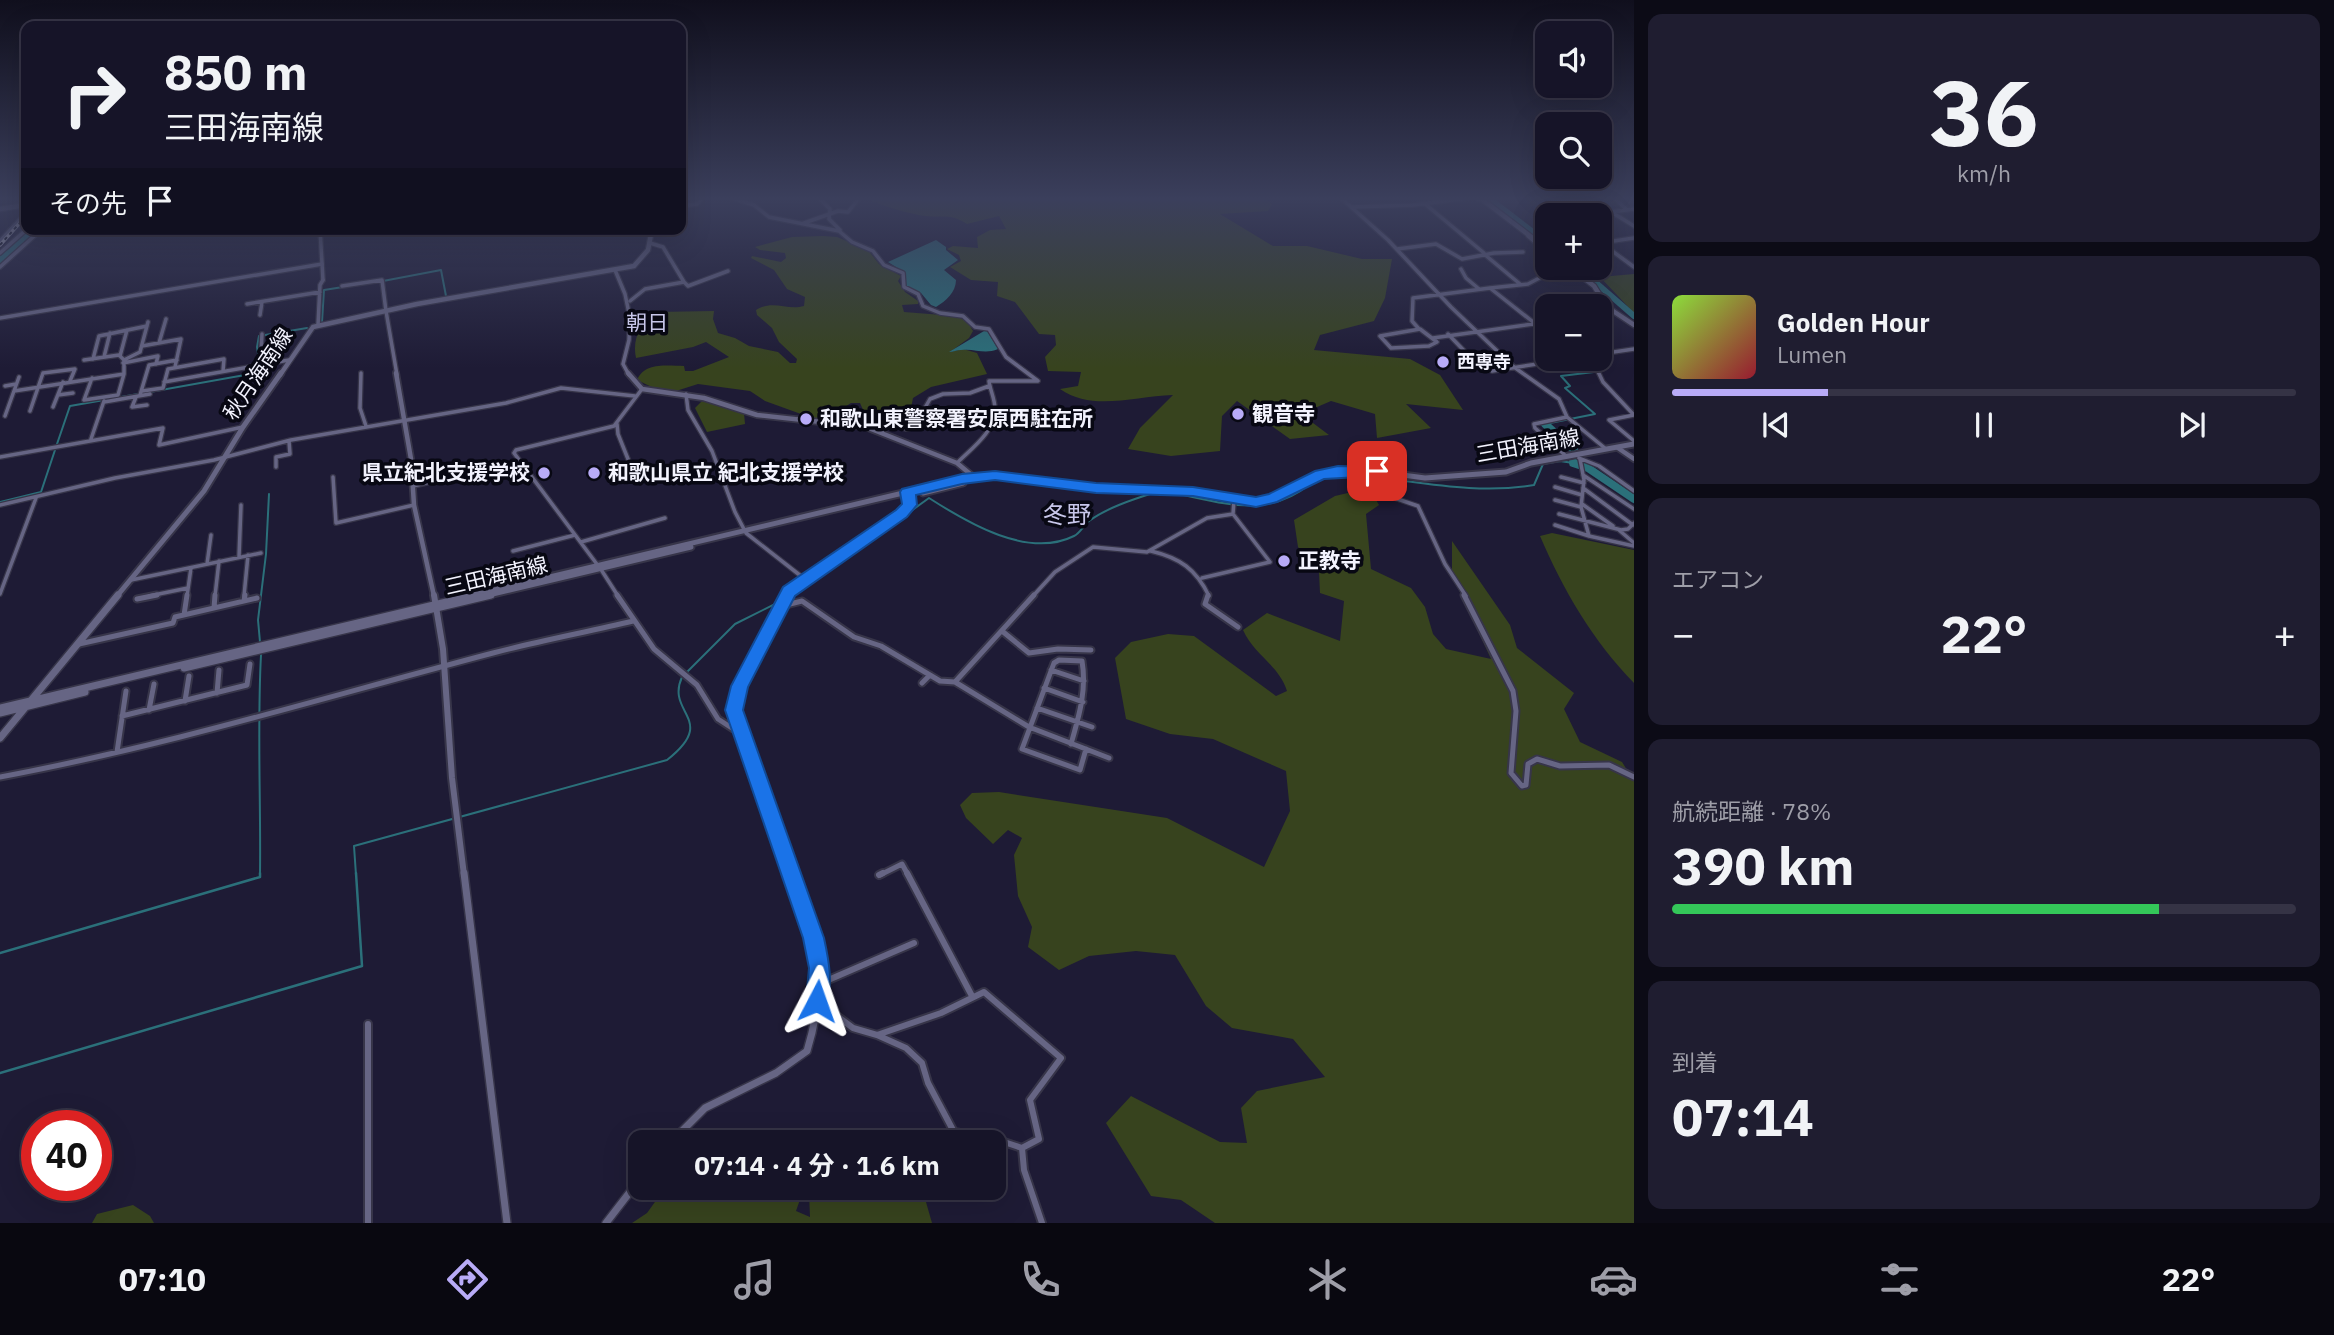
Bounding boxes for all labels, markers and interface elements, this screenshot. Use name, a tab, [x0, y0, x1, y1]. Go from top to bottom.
map controls	[1535, 21, 1612, 371]
button: sound	[1535, 21, 1612, 98]
text: 850 m	[164, 40, 308, 103]
icon: right	[49, 49, 140, 140]
text: 36	[1929, 53, 2039, 171]
text: 三田海南線	[164, 106, 324, 148]
button: search	[1535, 112, 1612, 189]
text: km/h	[1957, 158, 2011, 188]
icon: arrive	[141, 182, 179, 220]
text: その先	[49, 186, 127, 220]
button: +	[1535, 203, 1612, 280]
button: −	[1535, 294, 1612, 371]
text: Golden Hour	[1777, 305, 1930, 339]
district label: 朝日	[626, 308, 668, 336]
street label: 秋月海南線	[216, 322, 298, 425]
text: Lumen	[1777, 339, 1847, 369]
place label: 西専寺	[1457, 350, 1511, 373]
marker: 西専寺	[1435, 354, 1451, 370]
place label: 観音寺	[1252, 399, 1315, 427]
place label: 和歌山東警察署安原西駐在所	[820, 404, 1093, 432]
marker: 観音寺	[1230, 406, 1246, 422]
icon: previous	[1757, 406, 1795, 444]
icon: pause	[1965, 406, 2003, 444]
icon: next	[2173, 406, 2211, 444]
marker: 和歌山東警察署安原西駐在所	[798, 411, 814, 427]
street label: 三田海南線	[1474, 422, 1582, 468]
pin	[1347, 441, 1407, 501]
icon: arrive	[1358, 452, 1396, 490]
place label: 県立紀北支援学校	[362, 458, 530, 486]
place label: 和歌山県立 紀北支援学校	[608, 458, 844, 486]
marker: 県立紀北支援学校	[536, 465, 552, 481]
marker: 和歌山県立 紀北支援学校	[586, 465, 602, 481]
district label: 冬野	[1043, 498, 1091, 530]
place label: 正教寺	[1298, 546, 1361, 574]
street label: 三田海南線	[441, 550, 550, 600]
marker: 正教寺	[1276, 553, 1292, 569]
text: エアコン	[1672, 564, 1764, 594]
text: 22°	[1941, 600, 2027, 667]
text: −	[1672, 609, 1695, 658]
text: +	[2273, 609, 2296, 658]
text: 航続距離 · 78%	[1672, 796, 1831, 826]
text: 390 km	[1672, 832, 1854, 899]
position arrow	[780, 964, 854, 1038]
text: 到着	[1672, 1047, 1718, 1077]
text: 07:14	[1672, 1083, 1814, 1150]
speed limit sign: 40	[21, 1110, 112, 1201]
text: 07:14 · 4 分 · 1.6 km	[694, 1148, 940, 1182]
icon: directions	[443, 1255, 492, 1304]
icon: music	[730, 1255, 779, 1304]
icon: phone	[1016, 1255, 1065, 1304]
icon: climate	[1303, 1255, 1352, 1304]
icon: car	[1589, 1255, 1638, 1304]
icon: filters	[1875, 1255, 1924, 1304]
text: 07:10	[119, 1258, 206, 1300]
text: 22°	[2162, 1258, 2215, 1300]

